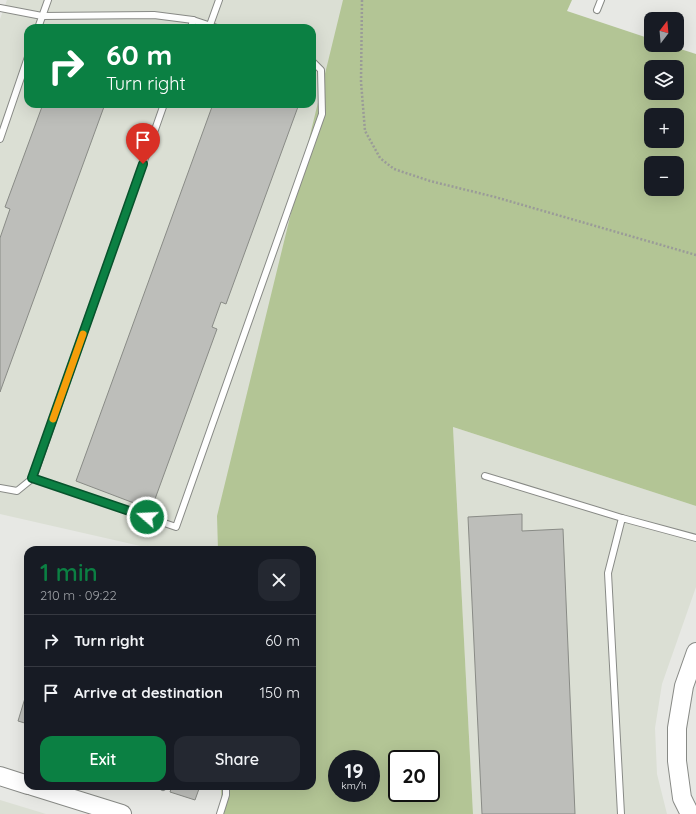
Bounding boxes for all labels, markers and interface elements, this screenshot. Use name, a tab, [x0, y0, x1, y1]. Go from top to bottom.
north arrow	[644, 12, 684, 52]
map controls	[644, 12, 684, 196]
text: 60 m	[106, 37, 172, 72]
icon: right	[40, 40, 92, 92]
button: layers	[644, 60, 684, 100]
text: Turn right	[106, 72, 186, 95]
button: +	[644, 108, 684, 148]
pin	[126, 123, 160, 164]
icon: arrive	[132, 129, 154, 151]
button: −	[644, 156, 684, 196]
position arrow	[126, 496, 168, 538]
text: 1 min	[40, 557, 98, 587]
button: close	[258, 559, 300, 601]
text: 210 m · 09:22	[40, 587, 117, 603]
icon: right	[40, 630, 62, 652]
text: Turn right	[74, 631, 145, 650]
text: 60 m	[265, 631, 300, 650]
icon: arrive	[40, 682, 62, 704]
text: Arrive at destination	[74, 683, 223, 702]
text: 150 m	[260, 683, 300, 702]
button: Exit	[40, 736, 166, 782]
button: Share	[174, 736, 300, 782]
speed limit sign: 20	[388, 750, 440, 802]
text: 19	[344, 758, 364, 783]
text: km/h	[341, 779, 367, 792]

